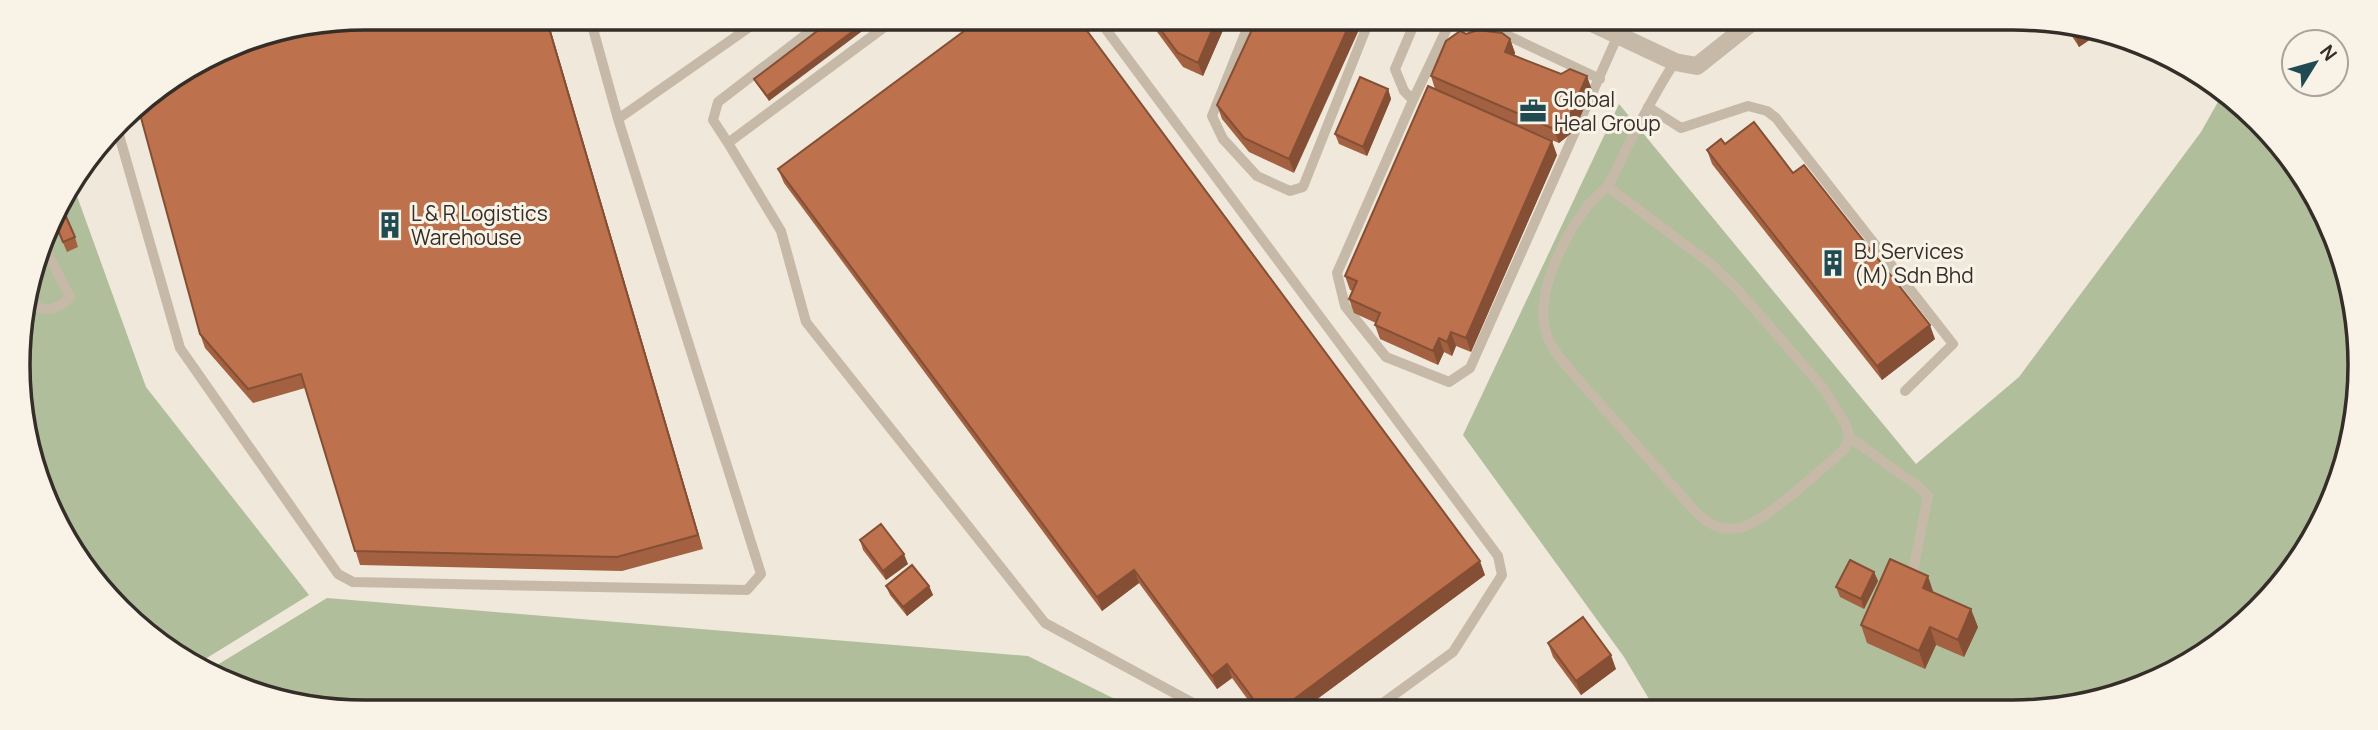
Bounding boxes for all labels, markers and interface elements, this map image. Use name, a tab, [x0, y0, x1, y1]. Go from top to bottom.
north arrow	[2280, 28, 2350, 98]
text: N	[2314, 39, 2343, 66]
place label: Global Heal Group	[1554, 85, 1661, 137]
office icon: Global Heal Group	[1518, 96, 1548, 126]
place label: L & R Logistics Warehouse	[411, 199, 548, 251]
building icon: L & R Logistics Warehouse	[375, 210, 405, 240]
place label: BJ Services (M) Sdn Bhd	[1854, 237, 1974, 289]
building icon: BJ Services (M) Sdn Bhd	[1818, 248, 1848, 278]

